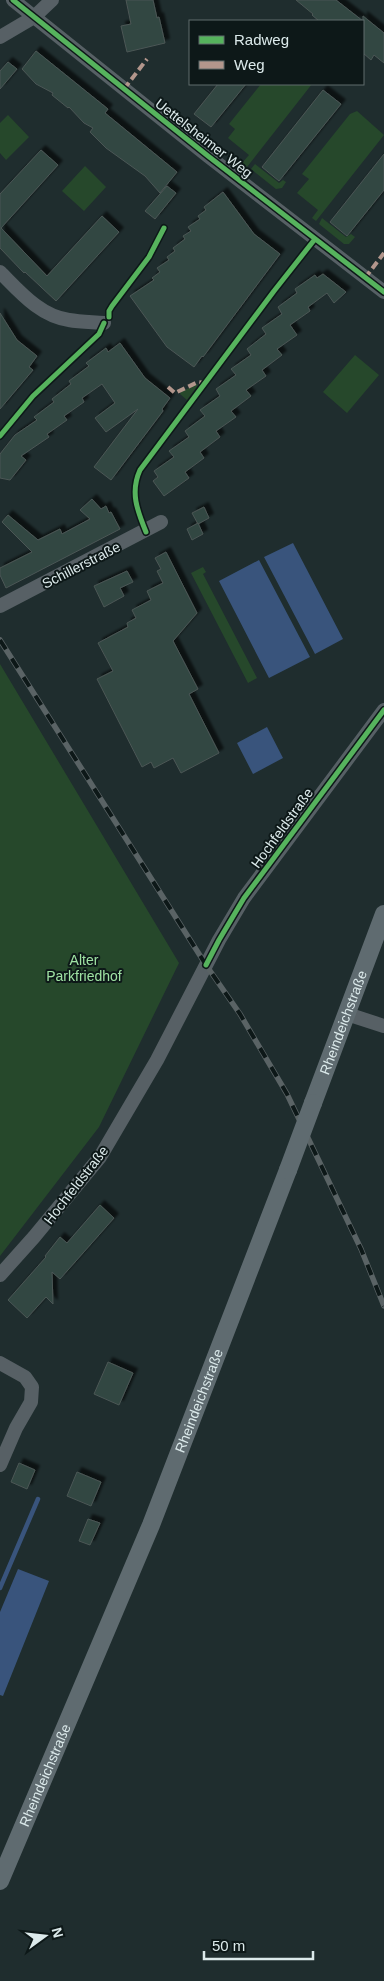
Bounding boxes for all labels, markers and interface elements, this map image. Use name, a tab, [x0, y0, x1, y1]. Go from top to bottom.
legend	[189, 20, 364, 85]
text: Radweg	[234, 31, 289, 48]
text: Weg	[234, 56, 265, 73]
street label: Uettelsheimer Weg	[152, 95, 256, 181]
street label: Schillerstraße	[39, 538, 123, 592]
street label: Hochfeldstraße	[248, 785, 316, 871]
park label: Alter Parkfriedhof	[46, 952, 122, 984]
street label: Rheindeichstraße	[316, 968, 370, 1077]
street label: Hochfeldstraße	[40, 1143, 112, 1227]
street label: Rheindeichstraße	[172, 1346, 226, 1455]
street label: Rheindeichstraße	[16, 1721, 74, 1829]
north arrow	[20, 1911, 70, 1961]
text: N	[49, 1926, 67, 1940]
scale bar	[204, 1928, 313, 1960]
text: 50 m	[212, 1937, 245, 1954]

